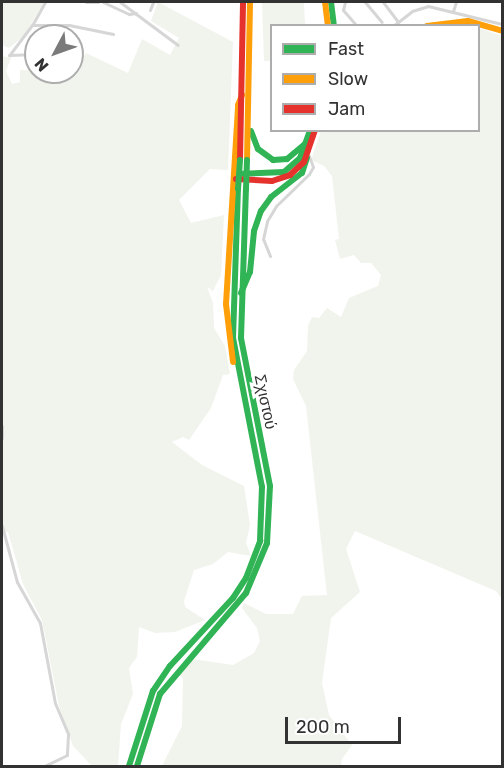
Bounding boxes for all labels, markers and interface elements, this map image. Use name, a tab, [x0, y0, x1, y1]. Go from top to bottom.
north arrow	[24, 24, 84, 84]
legend	[270, 24, 480, 132]
text: Fast	[328, 38, 364, 60]
text: N	[31, 54, 52, 75]
text: Slow	[328, 68, 368, 90]
text: Jam	[328, 98, 365, 120]
street label: Σχιστού	[250, 373, 280, 431]
scale bar	[288, 705, 404, 743]
text: 200 m	[296, 716, 350, 738]

